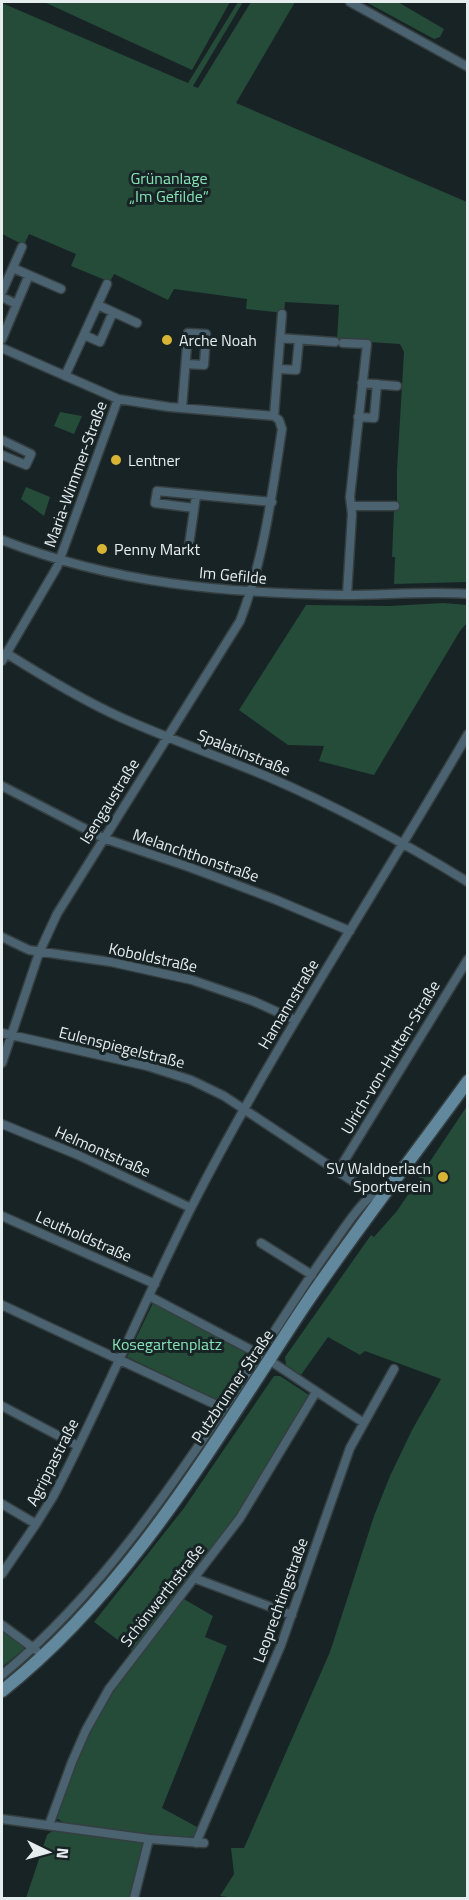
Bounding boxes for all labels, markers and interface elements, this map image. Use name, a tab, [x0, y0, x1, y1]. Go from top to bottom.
park label: Grünanlage „Im Gefilde“	[129, 166, 209, 208]
place label: Arche Noah	[179, 328, 257, 352]
marker: Arche Noah	[160, 333, 174, 347]
street label: Maria-Wimmer-Straße	[37, 398, 113, 550]
place label: Lentner	[128, 448, 180, 472]
marker: Lentner	[109, 453, 123, 467]
place label: Penny Markt	[114, 537, 200, 561]
marker: Penny Markt	[95, 542, 109, 556]
street label: Im Gefilde	[198, 560, 268, 590]
street label: Spalatinstraße	[194, 722, 294, 782]
street label: Isengaustraße	[73, 754, 145, 848]
street label: Melanchthonstraße	[130, 822, 262, 888]
street label: Koboldstraße	[106, 936, 200, 978]
street label: Hamannstraße	[252, 954, 324, 1054]
street label: Ulrich-von-Hutten-Straße	[334, 975, 446, 1139]
street label: Eulenspiegelstraße	[57, 1020, 187, 1074]
street label: Helmontstraße	[51, 1119, 155, 1183]
place label: SV Waldperlach Sportverein	[326, 1156, 431, 1198]
marker: SV Waldperlach Sportverein	[436, 1170, 450, 1184]
street label: Leutholdstraße	[32, 1204, 136, 1268]
street label: Putzbrunner Straße	[185, 1324, 279, 1448]
park label: Kosegartenplatz	[112, 1332, 222, 1356]
street label: Agrippastraße	[20, 1414, 84, 1510]
street label: Leoprechtingstraße	[246, 1534, 314, 1666]
street label: Schönwerthstraße	[114, 1538, 210, 1652]
north arrow	[18, 1822, 78, 1882]
text: N	[51, 1847, 75, 1860]

